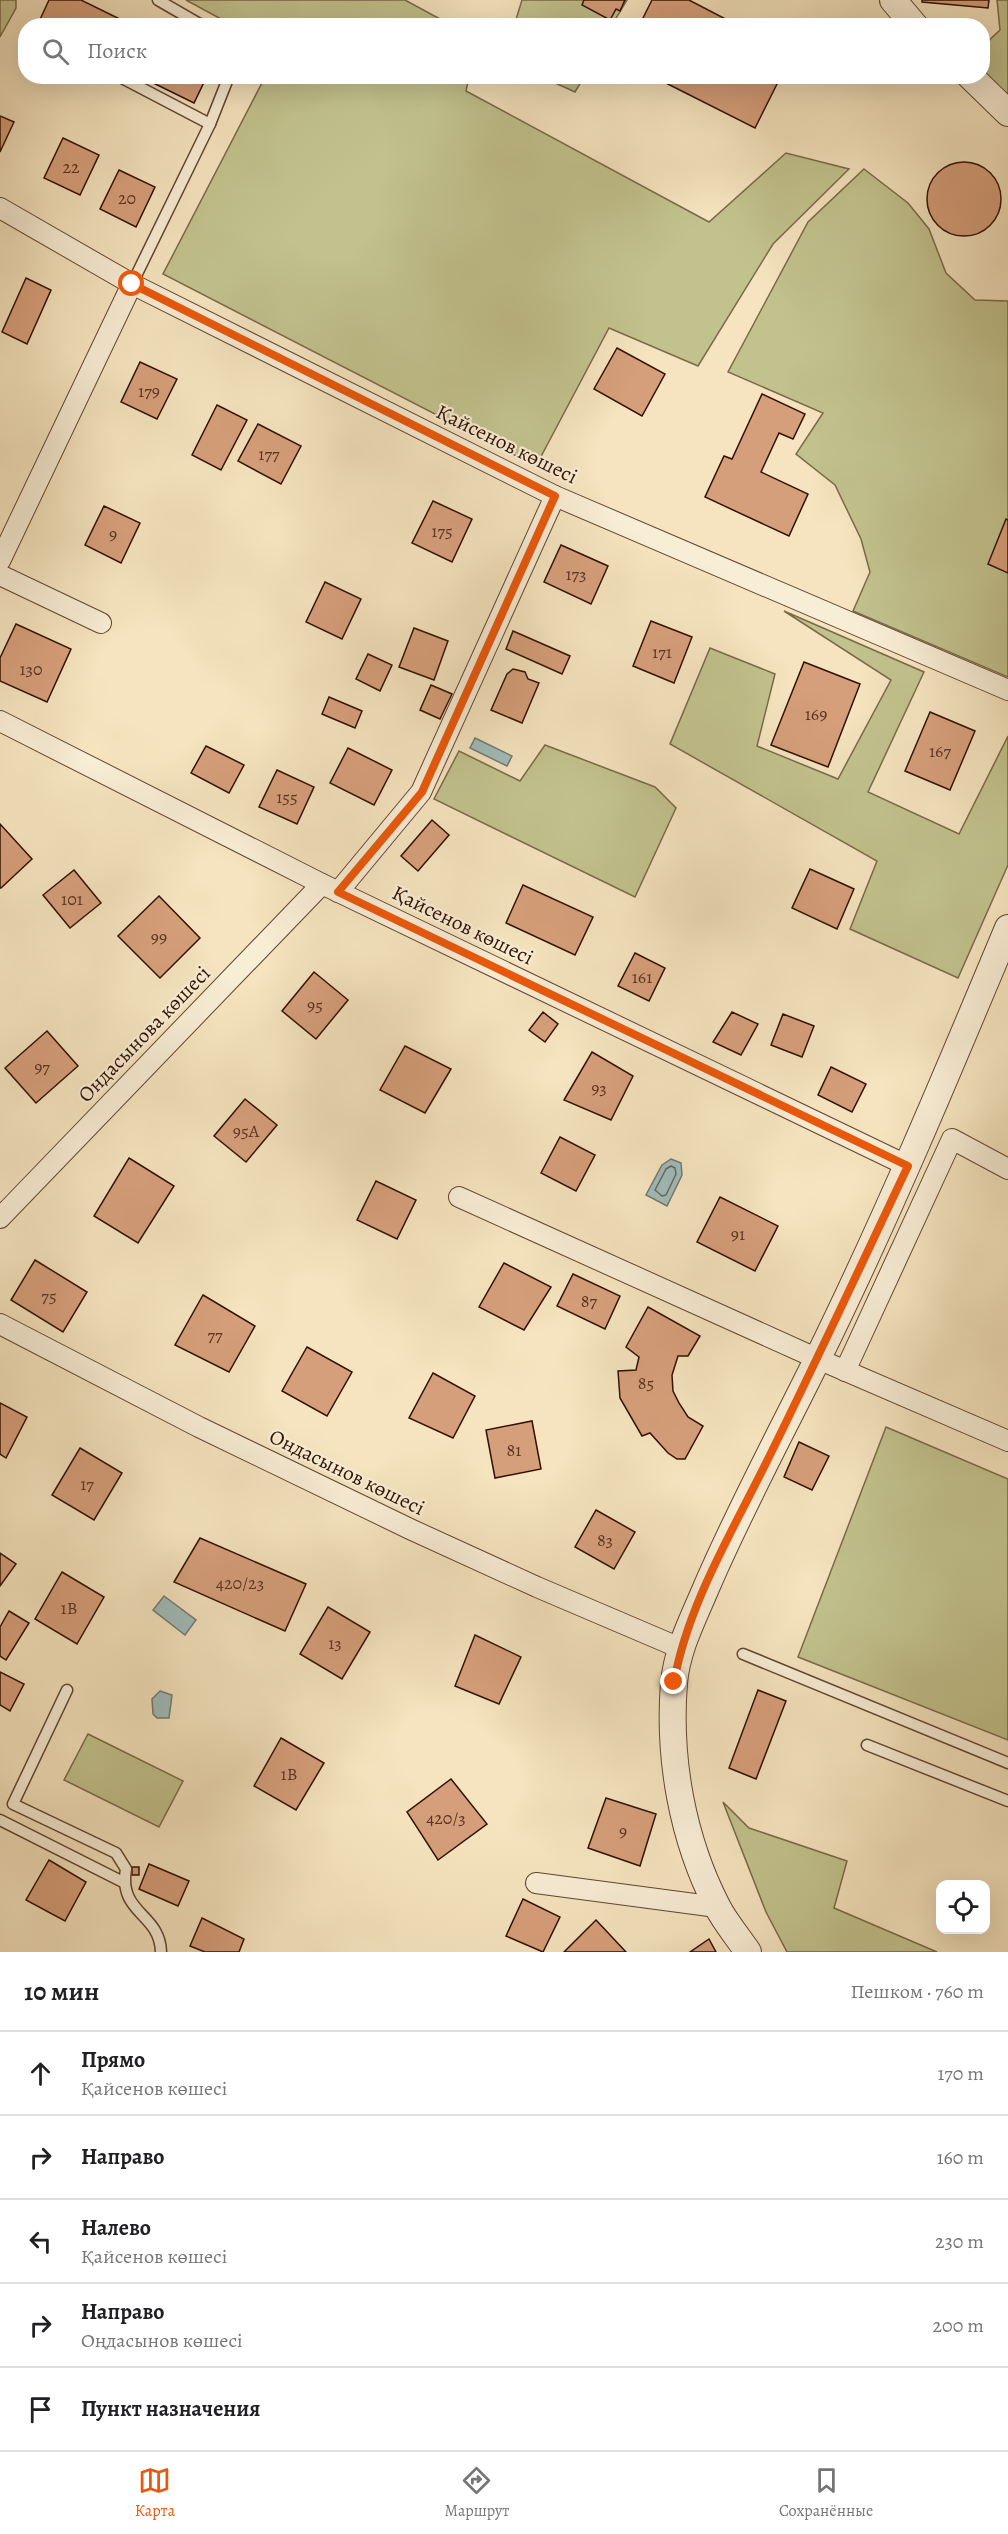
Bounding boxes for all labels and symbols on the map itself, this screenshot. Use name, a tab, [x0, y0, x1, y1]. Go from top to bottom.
house number: 22	[62, 155, 80, 179]
house number: 20	[118, 186, 136, 210]
route start	[118, 270, 144, 296]
house number: 179	[138, 379, 160, 403]
street label: Қайсенов көшесі	[432, 398, 582, 490]
house number: 177	[258, 442, 280, 466]
house number: 175	[431, 519, 453, 543]
house number: 9	[109, 522, 117, 546]
house number: 173	[565, 562, 587, 586]
house number: 171	[652, 640, 672, 664]
house number: 130	[19, 657, 43, 681]
house number: 169	[805, 702, 827, 726]
house number: 167	[929, 739, 951, 763]
house number: 155	[276, 785, 298, 809]
street label: Қайсенов көшесі	[388, 879, 538, 971]
house number: 101	[61, 887, 83, 911]
house number: 99	[151, 925, 167, 949]
street label: Ондасынова көшесі	[72, 960, 216, 1108]
house number: 161	[632, 965, 652, 989]
house number: 95	[307, 993, 323, 1017]
house number: 97	[34, 1055, 50, 1079]
house number: 93	[591, 1076, 607, 1100]
house number: 95А	[233, 1119, 260, 1143]
house number: 91	[731, 1222, 745, 1246]
house number: 75	[41, 1284, 57, 1308]
house number: 87	[581, 1289, 598, 1313]
house number: 77	[207, 1323, 223, 1347]
house number: 85	[638, 1371, 654, 1395]
street label: Ондасынов көшесі	[265, 1422, 430, 1522]
house number: 81	[507, 1438, 521, 1462]
house number: 17	[80, 1472, 94, 1496]
house number: 83	[597, 1528, 613, 1552]
house number: 420/23	[216, 1571, 264, 1595]
house number: 1B	[61, 1596, 77, 1620]
house number: 13	[328, 1631, 342, 1655]
route end	[660, 1668, 686, 1694]
house number: 1B	[281, 1762, 297, 1786]
house number: 420/3	[426, 1806, 466, 1830]
house number: 9	[619, 1819, 627, 1843]

